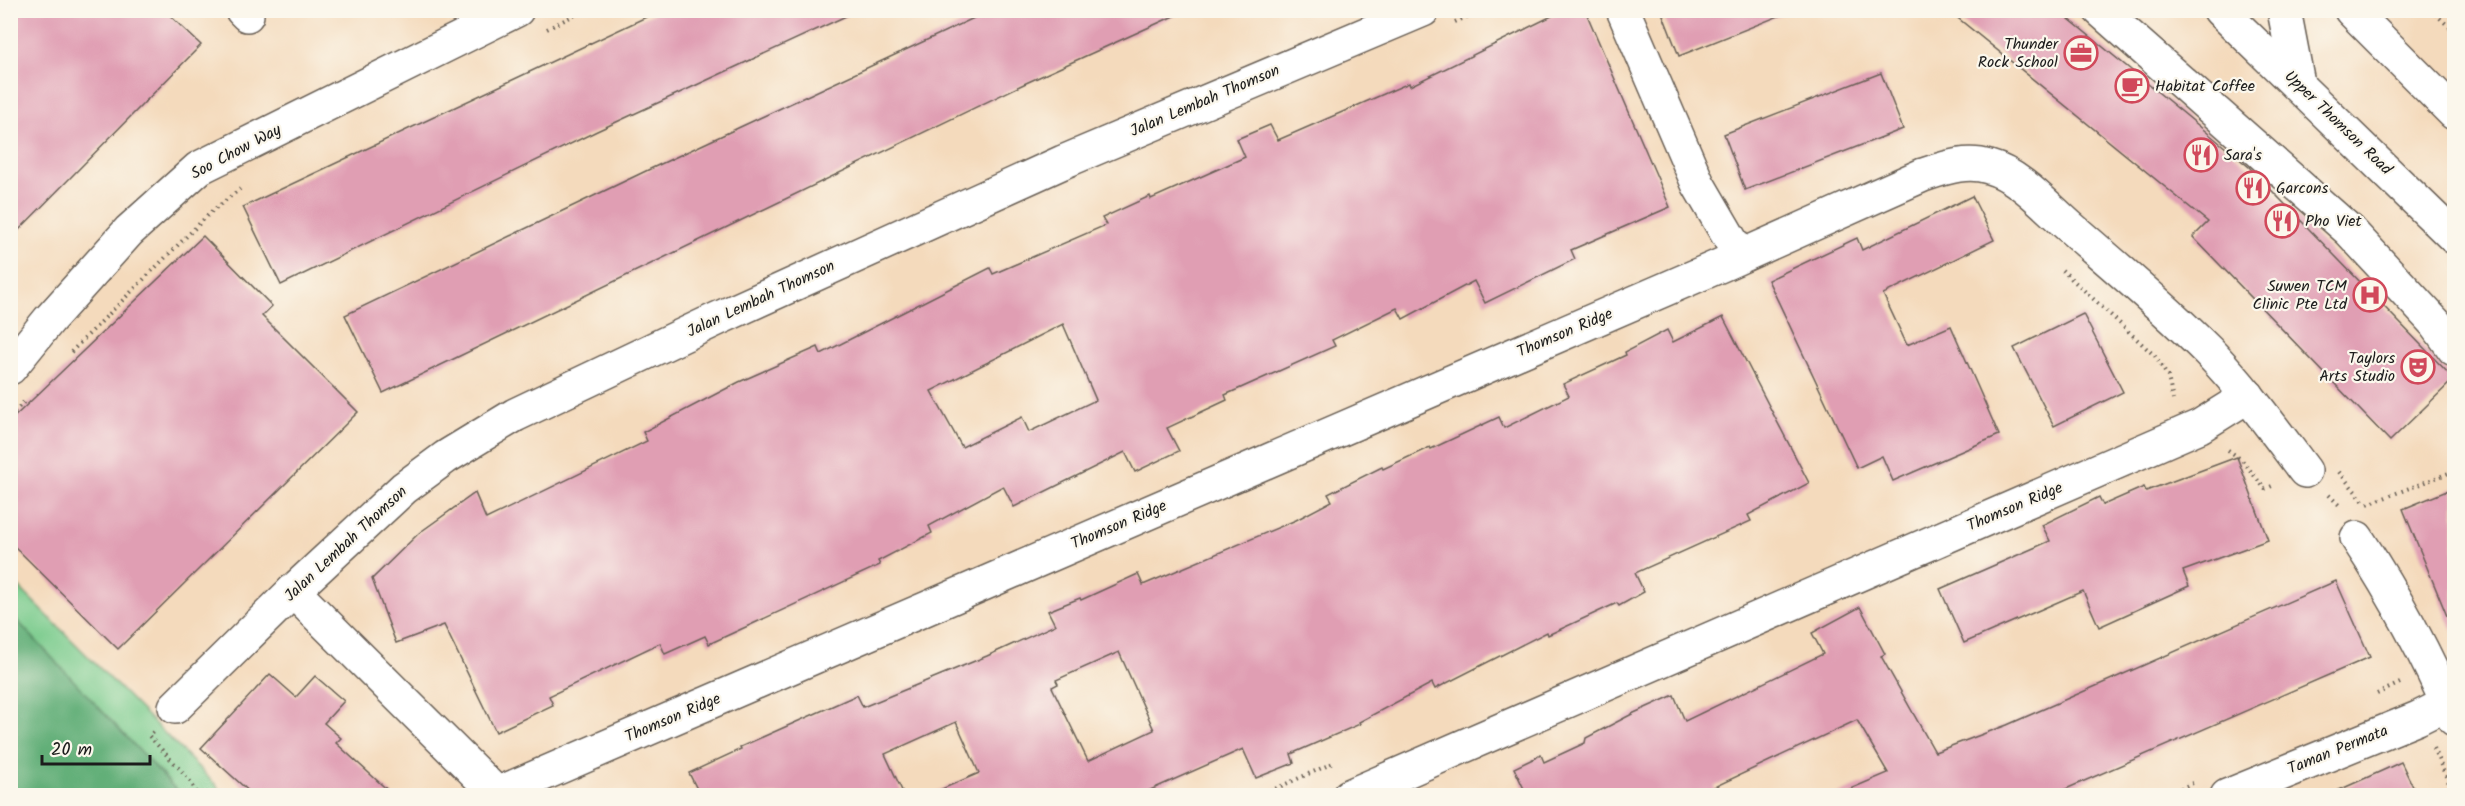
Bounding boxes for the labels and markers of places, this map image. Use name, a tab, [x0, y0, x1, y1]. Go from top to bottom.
place label: Thunder Rock School	[1978, 32, 2060, 75]
office icon: Thunder Rock School	[2063, 35, 2099, 71]
cafe icon: Habitat Coffee	[2114, 68, 2150, 104]
place label: Habitat Coffee	[2155, 74, 2255, 99]
restaurant icon: Sara's	[2183, 137, 2219, 173]
place label: Sara's	[2224, 143, 2262, 168]
restaurant icon: Garcons	[2235, 170, 2271, 206]
place label: Garcons	[2276, 176, 2328, 201]
restaurant icon: Pho Viet	[2264, 203, 2300, 239]
place label: Pho Viet	[2305, 209, 2362, 234]
place label: Suwen TCM Clinic Pte Ltd	[2252, 274, 2348, 317]
hospital icon: Suwen TCM Clinic Pte Ltd	[2352, 277, 2388, 313]
place label: Taylors Arts Studio	[2319, 346, 2395, 389]
theatre icon: Taylors Arts Studio	[2400, 349, 2436, 385]

